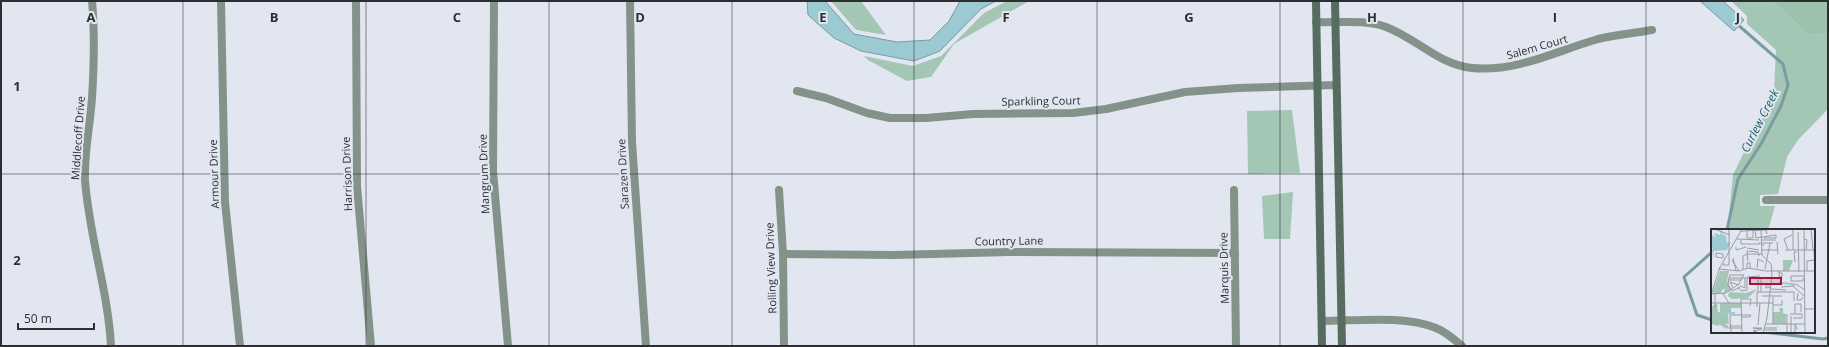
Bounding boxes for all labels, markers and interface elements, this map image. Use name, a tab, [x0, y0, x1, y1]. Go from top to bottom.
text: A	[87, 8, 96, 26]
text: B	[270, 8, 279, 26]
text: C	[453, 8, 461, 26]
text: D	[635, 8, 645, 26]
text: E	[819, 8, 827, 26]
text: F	[1002, 8, 1010, 26]
text: G	[1184, 8, 1194, 26]
text: H	[1367, 8, 1377, 26]
text: I	[1553, 8, 1557, 26]
text: J	[1735, 8, 1740, 26]
street label: Salem Court	[1505, 31, 1569, 62]
text: 1	[13, 77, 21, 95]
water label: Curlew Creek	[1736, 85, 1783, 155]
street label: Sparkling Court	[1001, 92, 1081, 109]
street label: Middlecoff Drive	[67, 95, 88, 180]
street label: Mangrum Drive	[475, 134, 492, 214]
street label: Harrison Drive	[338, 137, 355, 211]
street label: Sarazen Drive	[613, 138, 632, 210]
street label: Armour Drive	[205, 139, 222, 209]
street label: Rolling View Drive	[761, 222, 780, 314]
inset map	[1711, 229, 1815, 333]
street label: Country Lane	[975, 232, 1043, 249]
street label: Marquis Drive	[1215, 232, 1232, 304]
text: 2	[13, 251, 21, 269]
scale bar	[18, 305, 94, 331]
text: 50 m	[24, 310, 52, 327]

